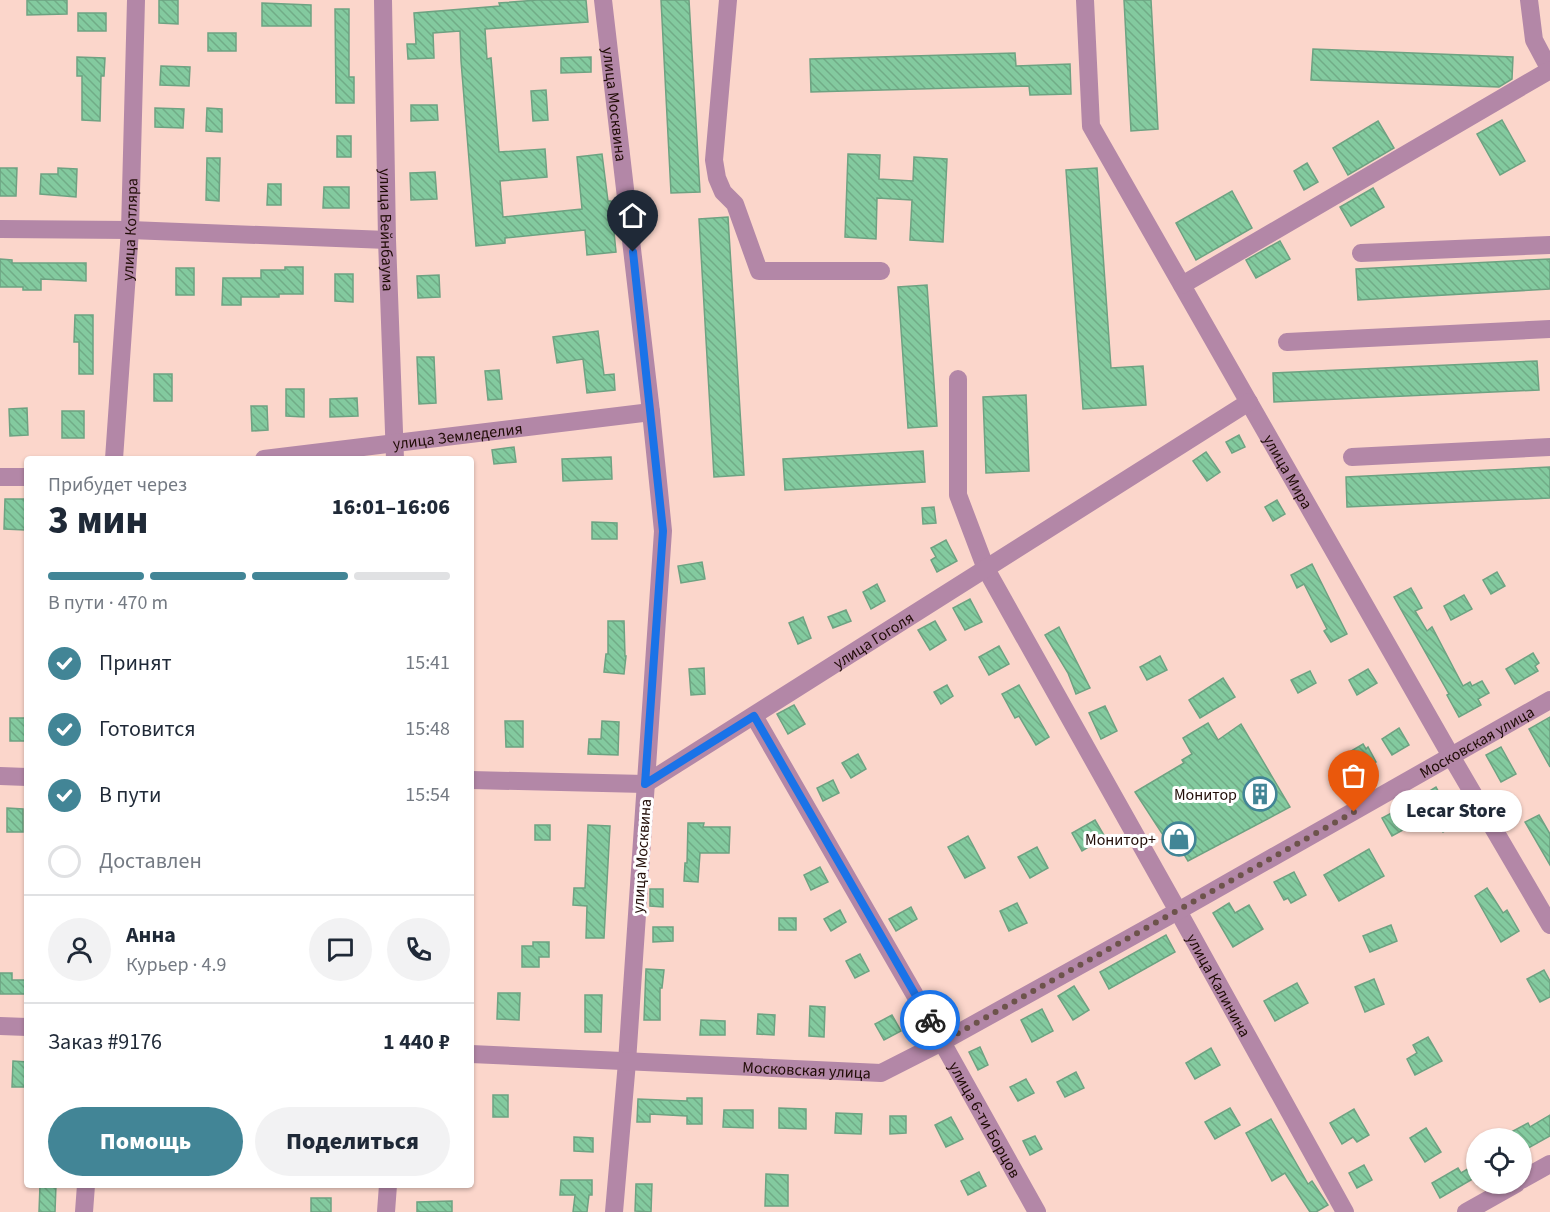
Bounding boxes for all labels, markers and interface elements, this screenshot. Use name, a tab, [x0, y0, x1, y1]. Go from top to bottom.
street label: улица Москвина	[597, 46, 632, 163]
street label: улица Вейнбаума	[374, 168, 399, 292]
street label: улица Котляра	[116, 178, 143, 282]
pin	[607, 190, 658, 252]
icon: home	[616, 199, 649, 232]
street label: улица Земледелия	[391, 418, 524, 455]
street label: улица Мира	[1257, 431, 1318, 513]
text: Прибудет через	[48, 471, 187, 499]
text: 16:01–16:06	[332, 491, 450, 523]
text: 3 мин	[48, 493, 148, 549]
text: В пути · 470 m	[48, 589, 168, 617]
street label: улица Гоголя	[829, 607, 918, 674]
icon: check	[48, 647, 81, 680]
text: Принят	[99, 647, 172, 679]
text: 15:41	[405, 649, 450, 677]
street label: Московская улица	[1416, 701, 1538, 784]
icon: check	[48, 713, 81, 746]
text: Готовится	[99, 713, 196, 745]
text: 15:48	[405, 715, 450, 743]
pin	[1328, 750, 1379, 812]
icon: bag	[1337, 759, 1370, 792]
building icon: Монитор	[1242, 776, 1278, 812]
icon: check	[48, 779, 81, 812]
text: В пути	[99, 779, 161, 811]
text: 15:54	[405, 781, 450, 809]
place label: Монитор	[1174, 784, 1237, 806]
callout: Lecar Store	[1390, 791, 1522, 833]
text: Lecar Store	[1406, 797, 1506, 825]
street label: улица Москвина	[627, 798, 657, 914]
shop icon: Монитор+	[1161, 821, 1197, 857]
place label: Монитор+	[1085, 829, 1156, 851]
text: Доставлен	[99, 845, 202, 877]
button: person	[48, 918, 111, 981]
button: chat	[309, 918, 372, 981]
button: phone	[387, 918, 450, 981]
text: Анна	[126, 919, 176, 951]
street label: улица Калинина	[1181, 930, 1256, 1041]
text: Курьер · 4.9	[126, 951, 226, 979]
courier	[900, 990, 960, 1050]
icon: bike	[914, 1004, 947, 1037]
text: Заказ #9176	[48, 1026, 162, 1058]
text: 1 440 ₽	[383, 1026, 450, 1058]
street label: Московская улица	[742, 1057, 871, 1085]
street label: улица 6-ти Борцов	[943, 1058, 1026, 1182]
button: Помощь	[48, 1107, 243, 1176]
button: Поделиться	[255, 1107, 450, 1176]
map controls	[1466, 1128, 1532, 1194]
button: locate	[1466, 1128, 1532, 1194]

